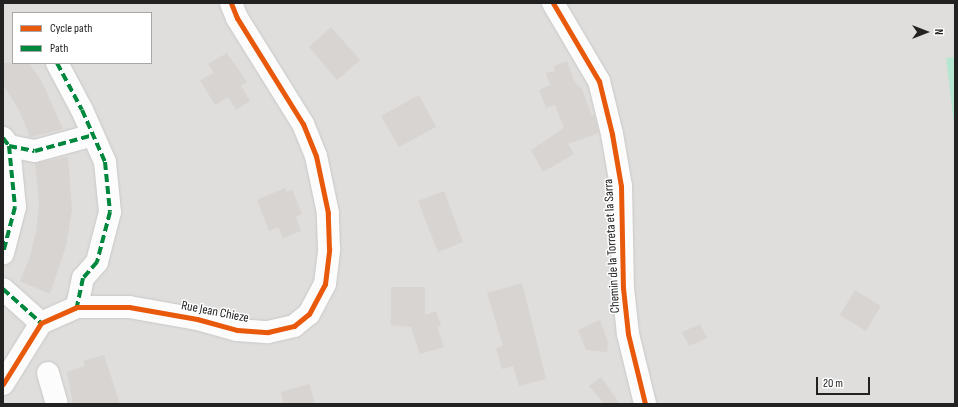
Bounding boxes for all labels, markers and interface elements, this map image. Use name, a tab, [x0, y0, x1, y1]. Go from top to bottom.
legend	[12, 12, 152, 64]
north arrow	[906, 12, 946, 52]
text: Cycle path	[50, 21, 92, 36]
text: N	[932, 29, 945, 35]
text: Path	[50, 41, 68, 56]
street label: Chemin de la Torreta et la Sarra	[601, 178, 623, 314]
street label: Rue Jean Chieze	[180, 298, 250, 326]
scale bar	[818, 369, 872, 395]
text: 20 m	[823, 376, 843, 391]

